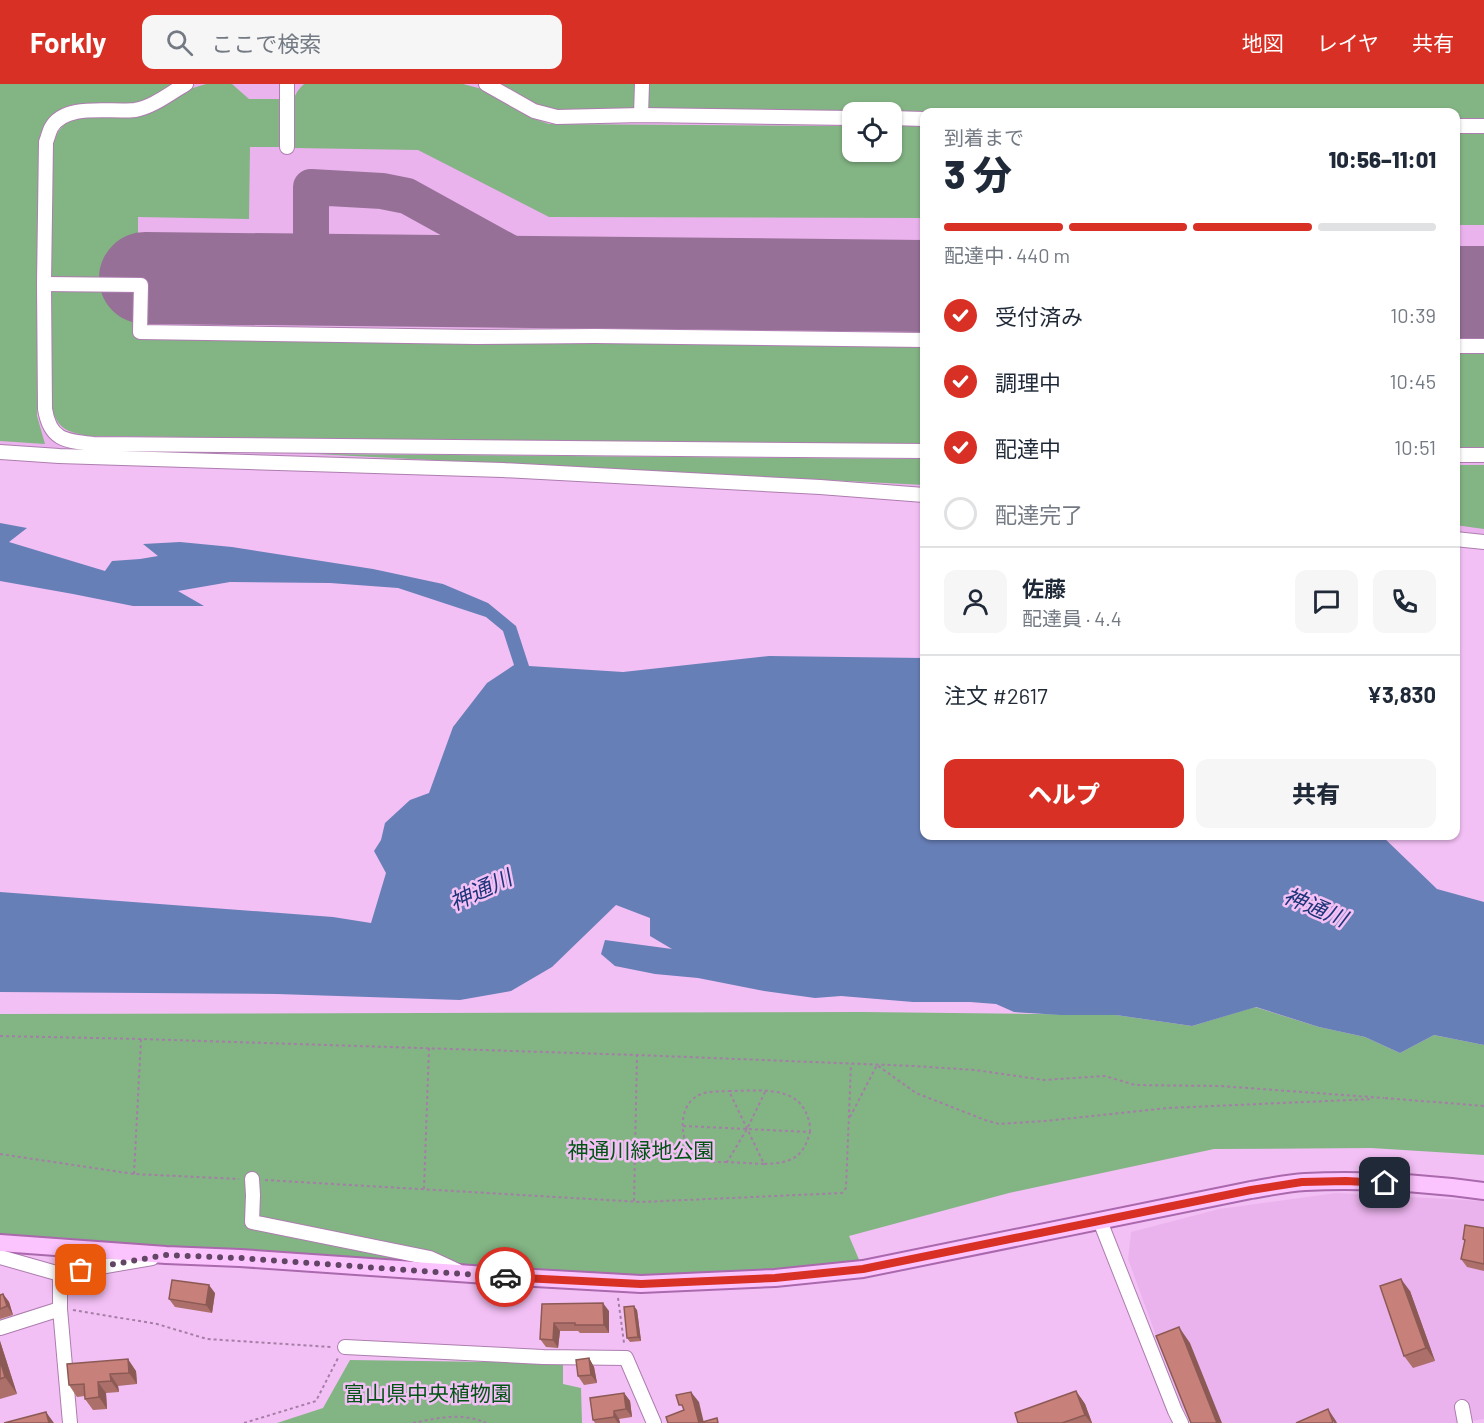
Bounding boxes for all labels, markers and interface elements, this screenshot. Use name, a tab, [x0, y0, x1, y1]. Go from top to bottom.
search box	[142, 15, 562, 69]
text: Forkly	[30, 25, 106, 59]
icon: search	[163, 26, 196, 59]
text: ここで検索	[211, 30, 321, 56]
text: 地図	[1242, 30, 1284, 55]
text: レイヤ	[1317, 30, 1379, 55]
text: 共有	[1412, 30, 1454, 55]
map controls	[842, 102, 902, 162]
button: locate	[842, 102, 902, 162]
text: 到着まで	[944, 125, 1024, 149]
text: 10:56–11:01	[1328, 146, 1436, 172]
text: 3 分	[944, 150, 1012, 197]
text: 配達中 · 440 m	[944, 243, 1070, 267]
icon: check	[944, 299, 977, 332]
text: 受付済み	[995, 303, 1083, 329]
text: 10:39	[1390, 303, 1436, 327]
icon: check	[944, 365, 977, 398]
text: 調理中	[995, 369, 1061, 395]
text: 10:45	[1390, 369, 1436, 393]
icon: check	[944, 431, 977, 464]
text: 配達中	[995, 435, 1061, 461]
text: 10:51	[1394, 435, 1436, 459]
text: 配達完了	[995, 501, 1083, 527]
button: person	[944, 570, 1007, 633]
button: chat	[1295, 570, 1358, 633]
button: phone	[1373, 570, 1436, 633]
text: 佐藤	[1022, 575, 1066, 601]
text: 配達員 · 4.4	[1022, 606, 1122, 630]
text: ¥3,830	[1367, 681, 1436, 707]
text: 注文 #2617	[944, 682, 1048, 708]
button: ヘルプ	[944, 759, 1184, 828]
button: 共有	[1196, 759, 1436, 828]
water label: 神通川	[445, 862, 517, 915]
water label: 神通川	[1281, 881, 1353, 932]
park label: 神通川緑地公園	[568, 1137, 715, 1162]
pin	[1359, 1157, 1410, 1208]
icon: home	[1368, 1166, 1401, 1199]
pin	[55, 1244, 106, 1295]
courier	[475, 1247, 535, 1307]
icon: bag	[64, 1253, 97, 1286]
icon: car	[489, 1261, 522, 1294]
park label: 富山県中央植物園	[344, 1380, 512, 1405]

